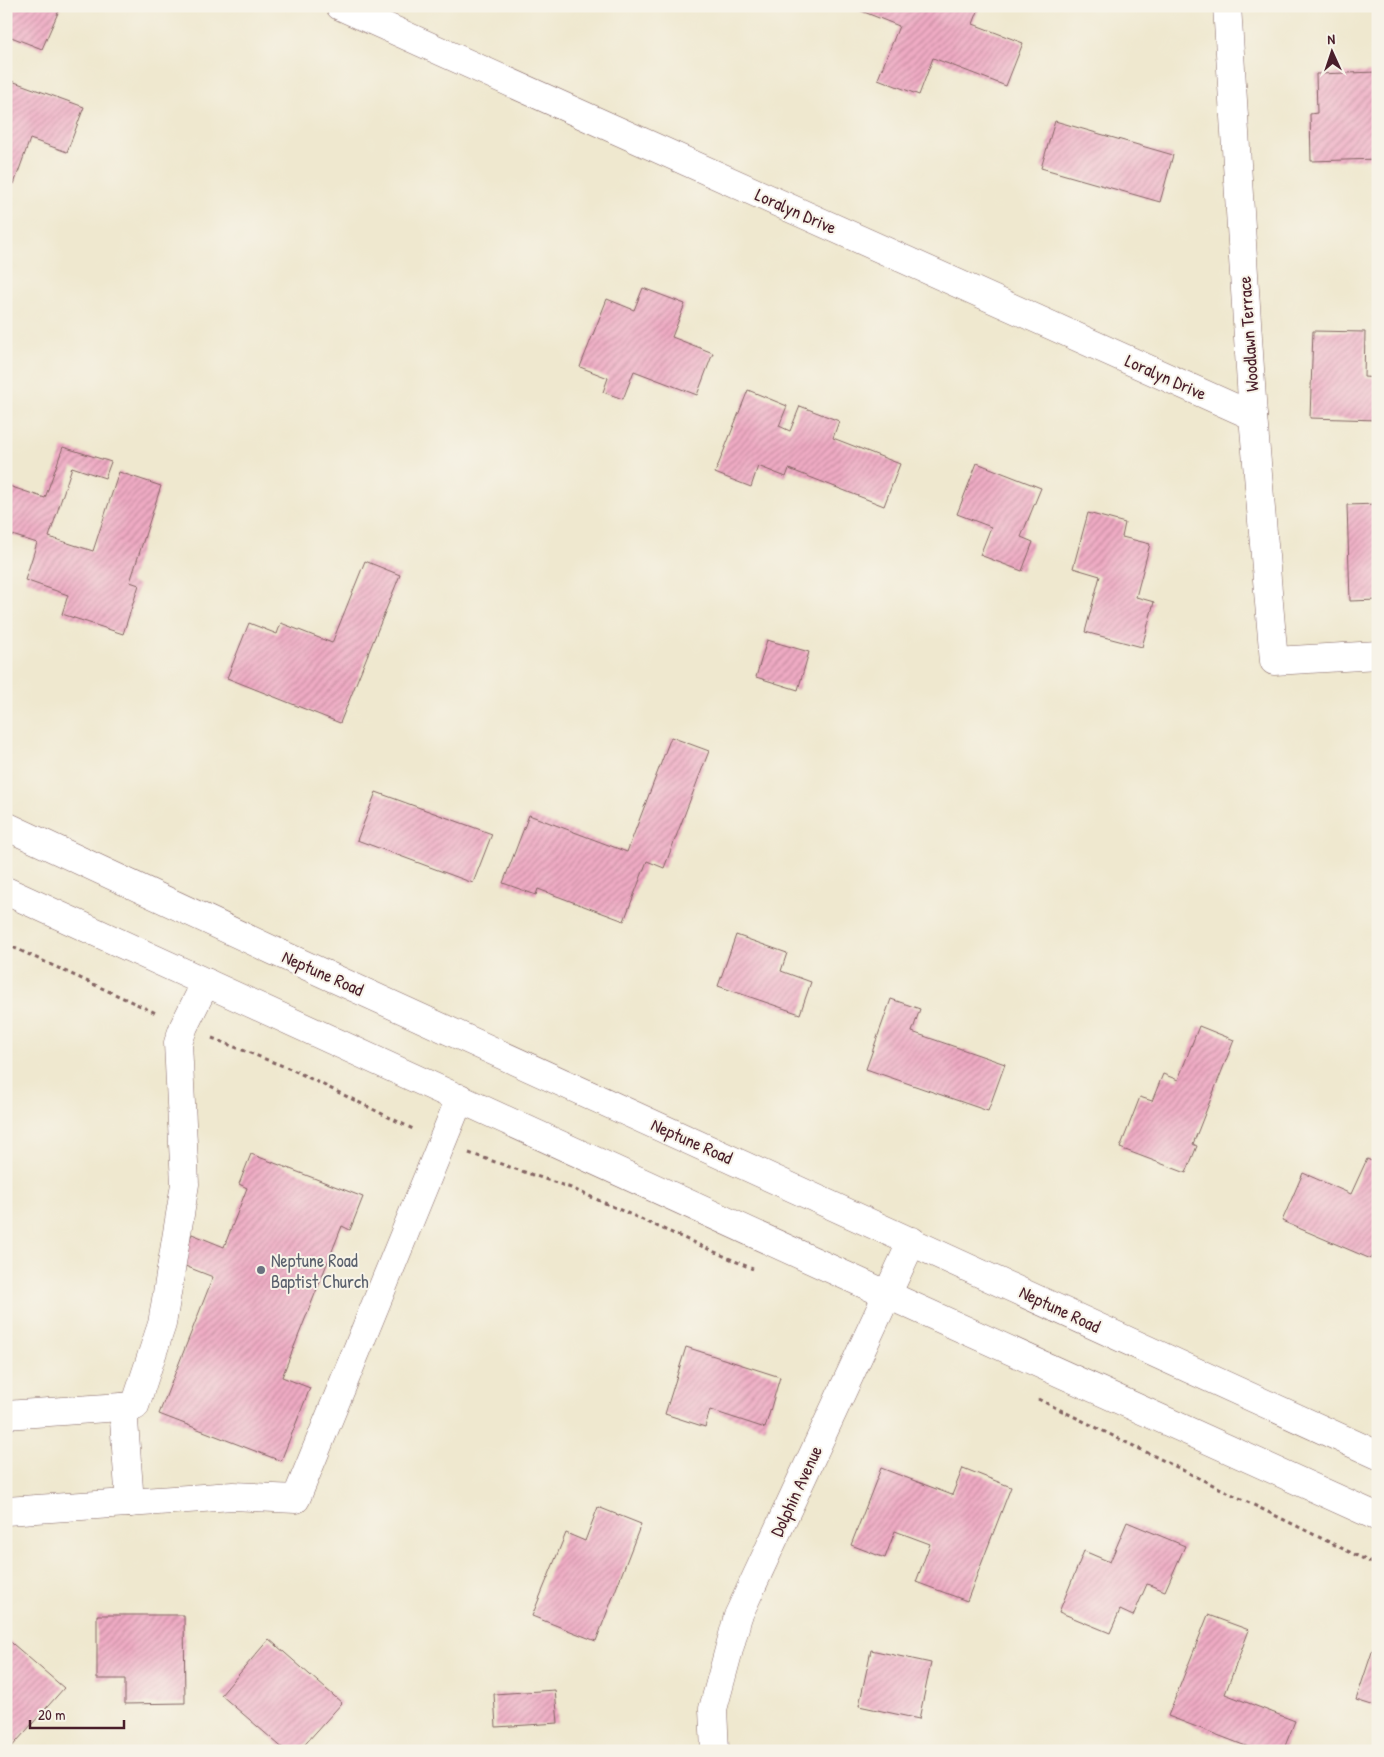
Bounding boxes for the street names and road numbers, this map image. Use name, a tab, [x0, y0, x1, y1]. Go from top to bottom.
street label: Loralyn Drive	[751, 182, 841, 240]
street label: Woodlawn Terrace	[1231, 275, 1265, 393]
street label: Loralyn Drive	[1121, 348, 1211, 406]
street label: Neptune Road	[278, 944, 368, 1002]
street label: Neptune Road	[647, 1112, 737, 1170]
street label: Neptune Road	[1015, 1279, 1105, 1339]
street label: Dolphin Avenue	[764, 1441, 828, 1541]

